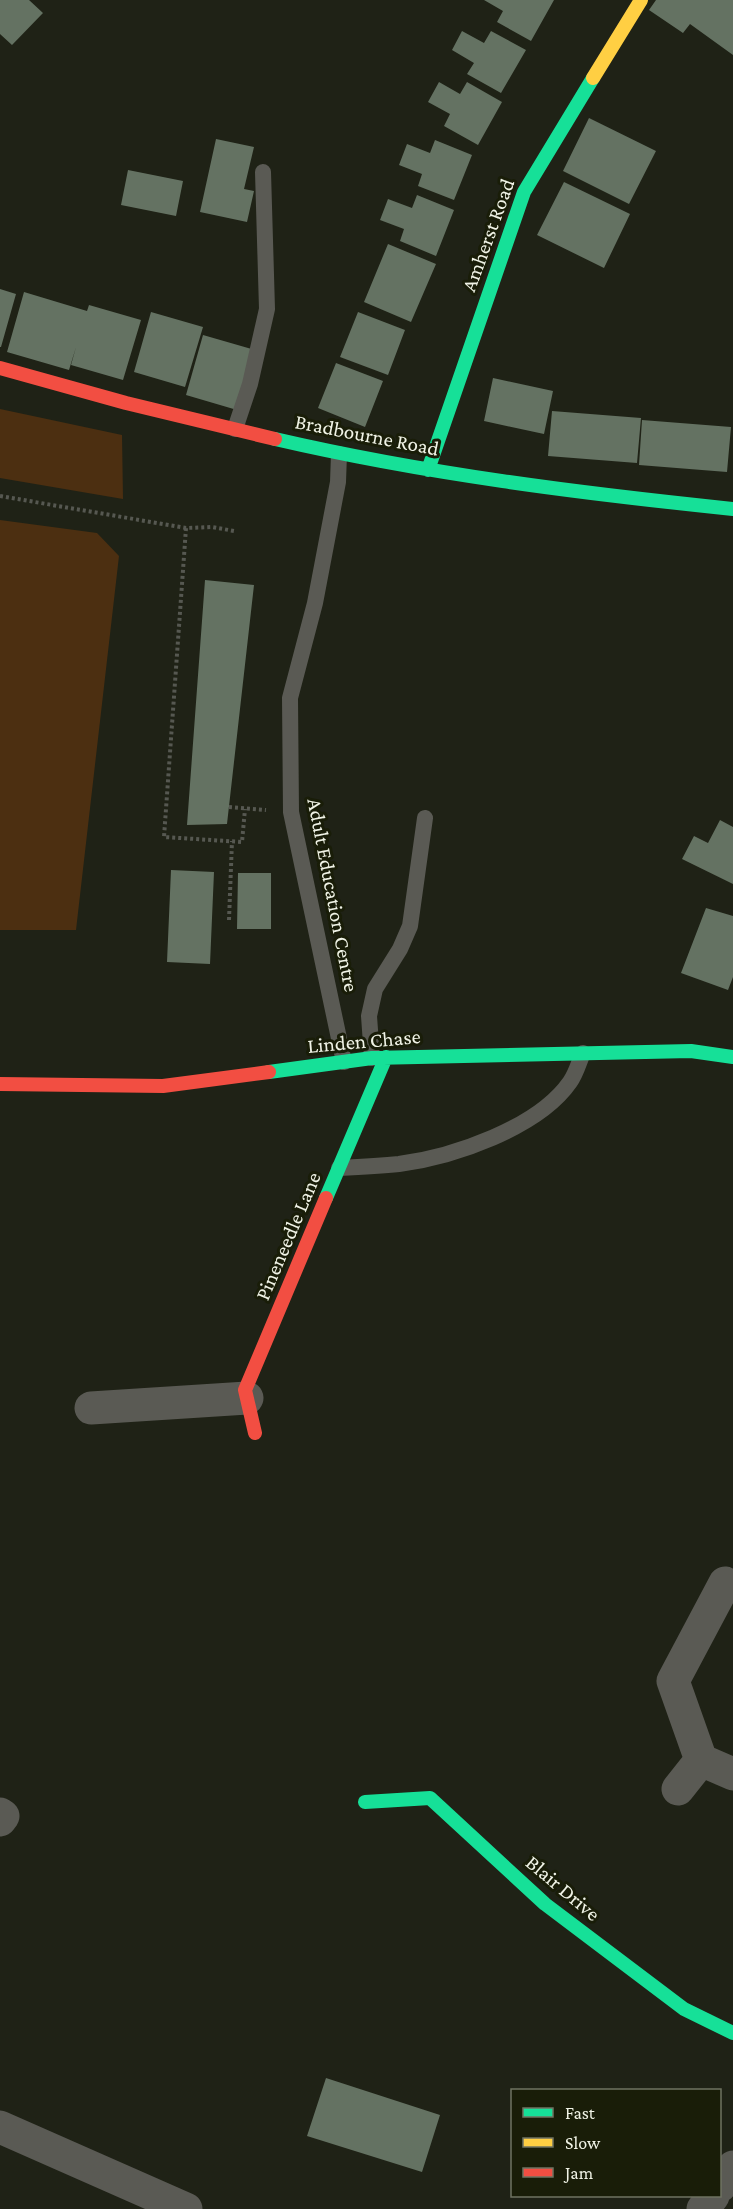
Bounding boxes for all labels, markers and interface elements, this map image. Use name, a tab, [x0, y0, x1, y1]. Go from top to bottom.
street label: Amherst Road	[456, 175, 520, 295]
street label: Bradbourne Road	[293, 409, 441, 461]
street label: Adult Education Centre	[302, 796, 364, 994]
street label: Linden Chase	[306, 1024, 422, 1058]
street label: Pineneedle Lane	[250, 1168, 326, 1304]
street label: Blair Drive	[521, 1850, 605, 1926]
legend	[511, 2089, 721, 2197]
text: Fast	[565, 2103, 596, 2123]
text: Slow	[565, 2133, 601, 2153]
text: Jam	[563, 2163, 594, 2183]

